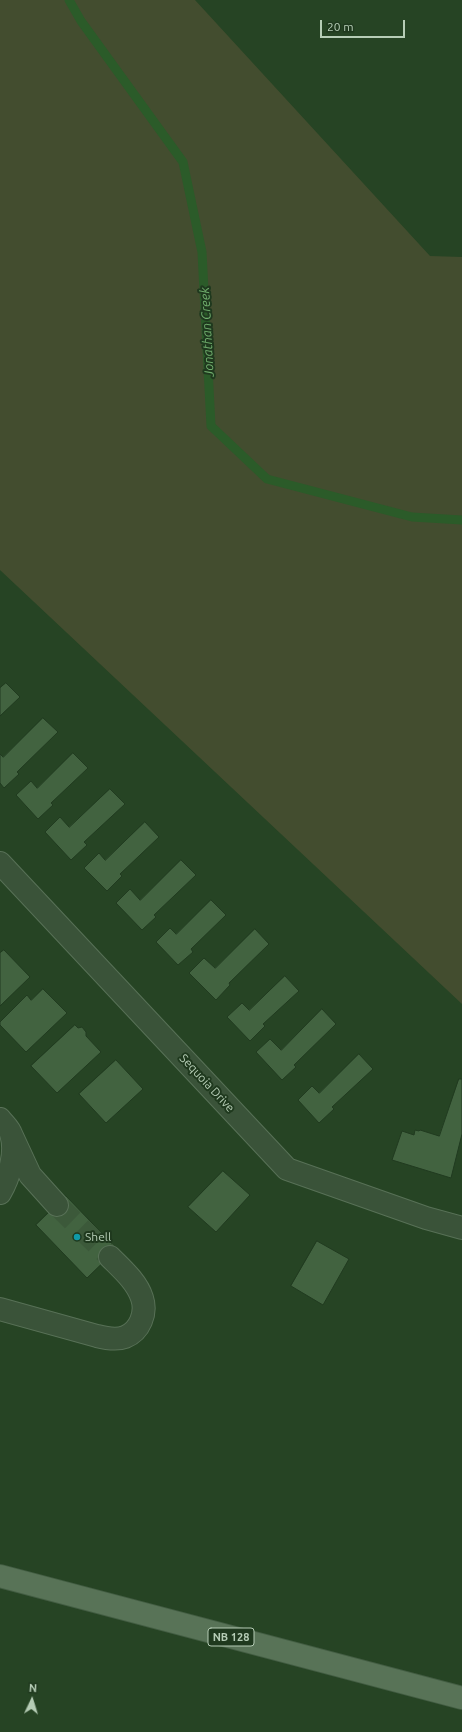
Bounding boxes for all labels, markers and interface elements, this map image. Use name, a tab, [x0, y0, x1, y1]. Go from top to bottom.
scale bar	[322, 12, 407, 38]
text: 20 m	[327, 20, 354, 33]
water label: Jonathan Creek	[197, 287, 217, 377]
street label: Sequoia Drive	[176, 1051, 238, 1115]
place label: Shell	[85, 1230, 111, 1244]
marker: Shell	[72, 1232, 82, 1242]
road number: NB 128	[208, 1628, 254, 1646]
north arrow	[12, 1680, 52, 1720]
text: N	[28, 1682, 37, 1694]

